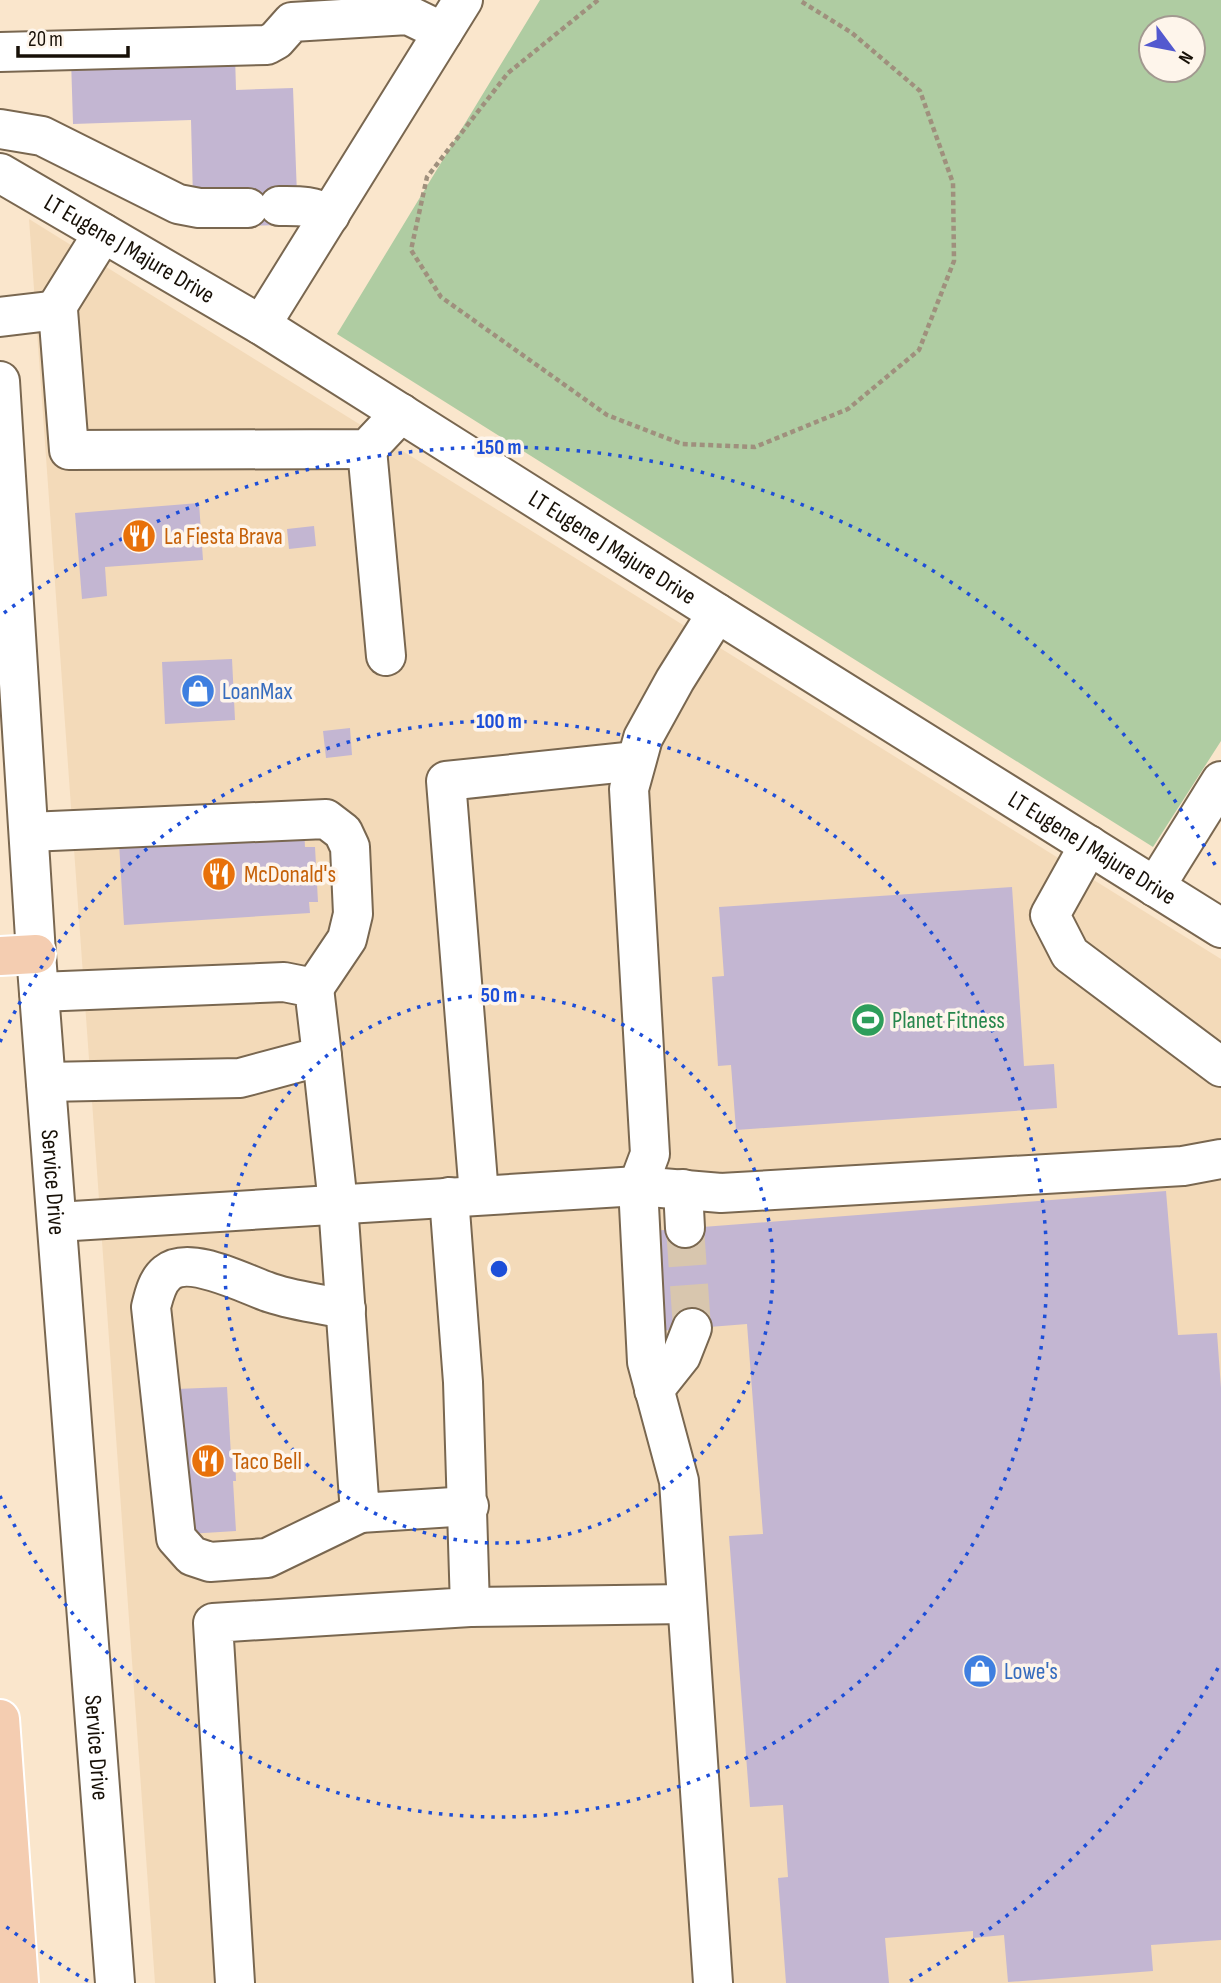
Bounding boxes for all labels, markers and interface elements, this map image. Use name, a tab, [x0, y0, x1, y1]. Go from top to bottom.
scale bar	[18, 14, 128, 58]
north arrow	[1137, 14, 1207, 84]
text: 20 m	[28, 27, 63, 52]
text: N	[1173, 47, 1198, 68]
street label: LT Eugene J Majure Drive	[39, 188, 220, 310]
text: 150 m	[477, 435, 521, 460]
street label: LT Eugene J Majure Drive	[523, 484, 701, 611]
restaurant icon: La Fiesta Brava	[120, 517, 158, 555]
place label: La Fiesta Brava	[164, 522, 283, 551]
shop icon: LoanMax	[179, 672, 217, 710]
place label: LoanMax	[222, 677, 293, 706]
text: 100 m	[476, 709, 522, 734]
street label: LT Eugene J Majure Drive	[1003, 785, 1181, 911]
restaurant icon: McDonald's	[200, 855, 238, 893]
place label: McDonald's	[244, 860, 336, 889]
text: 50 m	[481, 983, 517, 1008]
sports icon: Planet Fitness	[849, 1001, 887, 1039]
place label: Planet Fitness	[892, 1006, 1005, 1035]
street label: Service Drive	[35, 1128, 72, 1236]
centre of rings	[487, 1257, 511, 1281]
restaurant icon: Taco Bell	[189, 1442, 227, 1480]
place label: Taco Bell	[232, 1447, 302, 1476]
shop icon: Lowe's	[961, 1652, 999, 1690]
place label: Lowe's	[1004, 1657, 1058, 1686]
street label: Service Drive	[78, 1694, 115, 1801]

